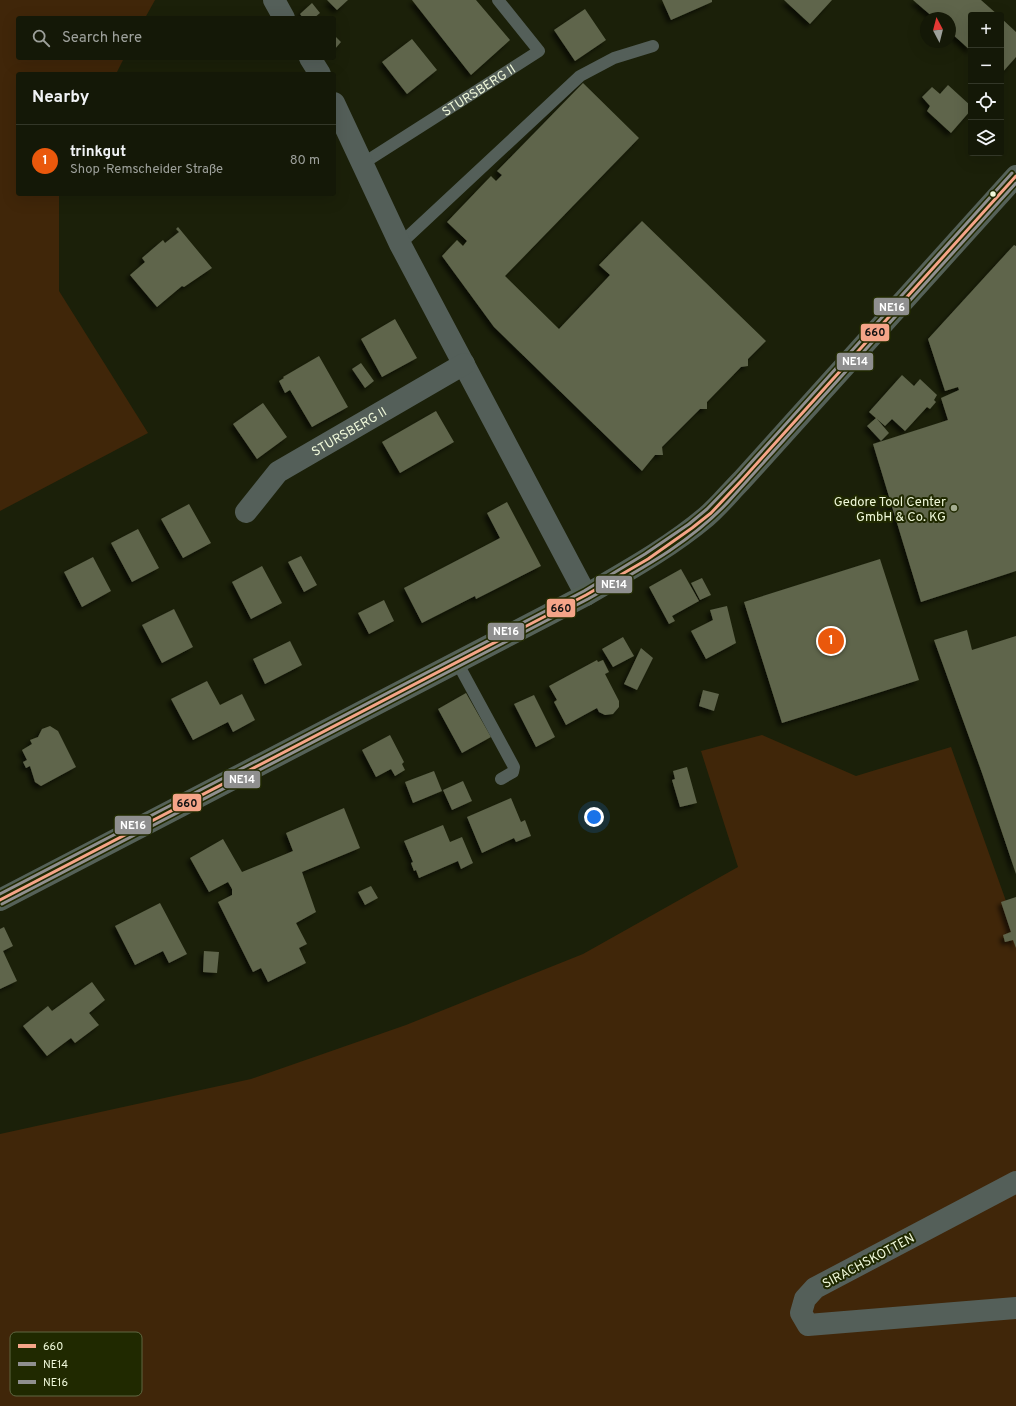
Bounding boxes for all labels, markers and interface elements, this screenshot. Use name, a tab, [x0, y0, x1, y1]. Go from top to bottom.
north arrow	[920, 12, 956, 48]
map controls	[968, 12, 1004, 156]
button: +	[968, 12, 1004, 48]
search box	[16, 16, 336, 60]
icon: search	[30, 27, 52, 49]
text: Search here	[62, 29, 142, 48]
button: −	[968, 48, 1004, 84]
street label: STURSBERG II	[440, 62, 519, 121]
button: locate	[968, 84, 1004, 120]
text: Nearby	[32, 87, 89, 109]
button: layers	[968, 120, 1004, 156]
text: trinkgut	[70, 143, 126, 162]
text: 1	[42, 153, 48, 169]
text: 80 m	[290, 153, 320, 169]
text: Shop · Remscheider Straße	[70, 162, 223, 178]
unlabelled marker	[988, 189, 998, 199]
line badge: NE16	[873, 297, 910, 316]
text: NE16	[879, 301, 905, 315]
line badge: 660	[860, 323, 890, 342]
text: 660	[865, 326, 885, 340]
line badge: NE14	[836, 352, 874, 371]
text: NE14	[842, 355, 868, 369]
street label: STURSBERG II	[309, 405, 390, 461]
place label: Gedore Tool Center GmbH & Co. KG	[834, 495, 946, 526]
marker: Gedore Tool Center GmbH & Co. KG	[949, 503, 959, 513]
line badge: NE14	[595, 575, 633, 594]
text: NE14	[601, 578, 627, 592]
line badge: 660	[546, 598, 576, 618]
text: 660	[551, 602, 571, 616]
line badge: NE16	[487, 622, 525, 641]
text: NE16	[493, 625, 519, 639]
pin: 1	[818, 626, 844, 656]
line badge: NE14	[223, 770, 261, 789]
text: NE14	[229, 773, 255, 787]
line badge: 660	[172, 793, 202, 812]
text: 660	[177, 797, 197, 811]
your location	[584, 807, 604, 827]
line badge: NE16	[114, 815, 152, 835]
text: NE16	[120, 819, 146, 833]
street label: SIRACHSKOTTEN	[820, 1231, 918, 1293]
legend	[10, 1332, 142, 1396]
text: 660	[43, 1340, 63, 1354]
text: NE14	[43, 1358, 68, 1372]
text: NE16	[43, 1376, 68, 1390]

